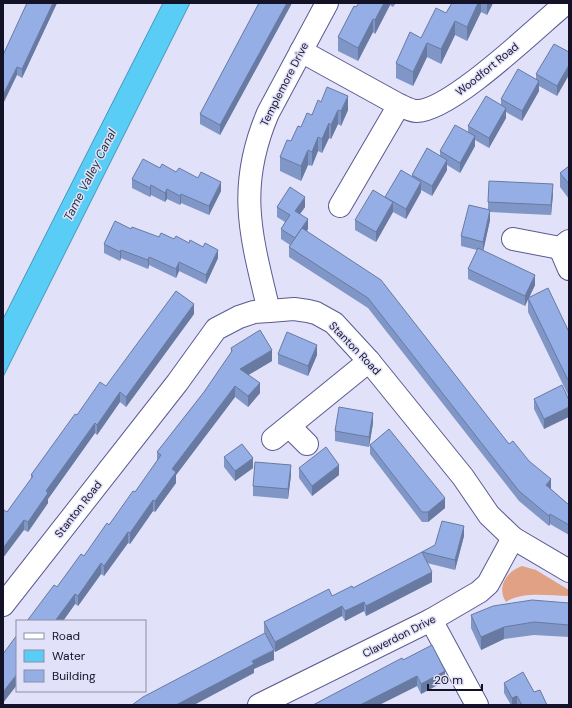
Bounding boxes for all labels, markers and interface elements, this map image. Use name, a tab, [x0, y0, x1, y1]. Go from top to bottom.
street label: Woodfort Road	[453, 39, 521, 99]
street label: Templemore Drive	[257, 40, 311, 128]
water label: Tame Valley Canal	[60, 126, 120, 224]
street label: Stanton Road	[326, 318, 384, 378]
street label: Stanton Road	[51, 478, 105, 540]
street label: Claverdon Drive	[360, 611, 438, 661]
legend	[16, 620, 146, 692]
text: Road	[52, 628, 80, 644]
text: Water	[52, 648, 86, 664]
scale bar	[428, 666, 482, 692]
text: Building	[52, 668, 96, 684]
text: 20 m	[434, 672, 463, 688]

